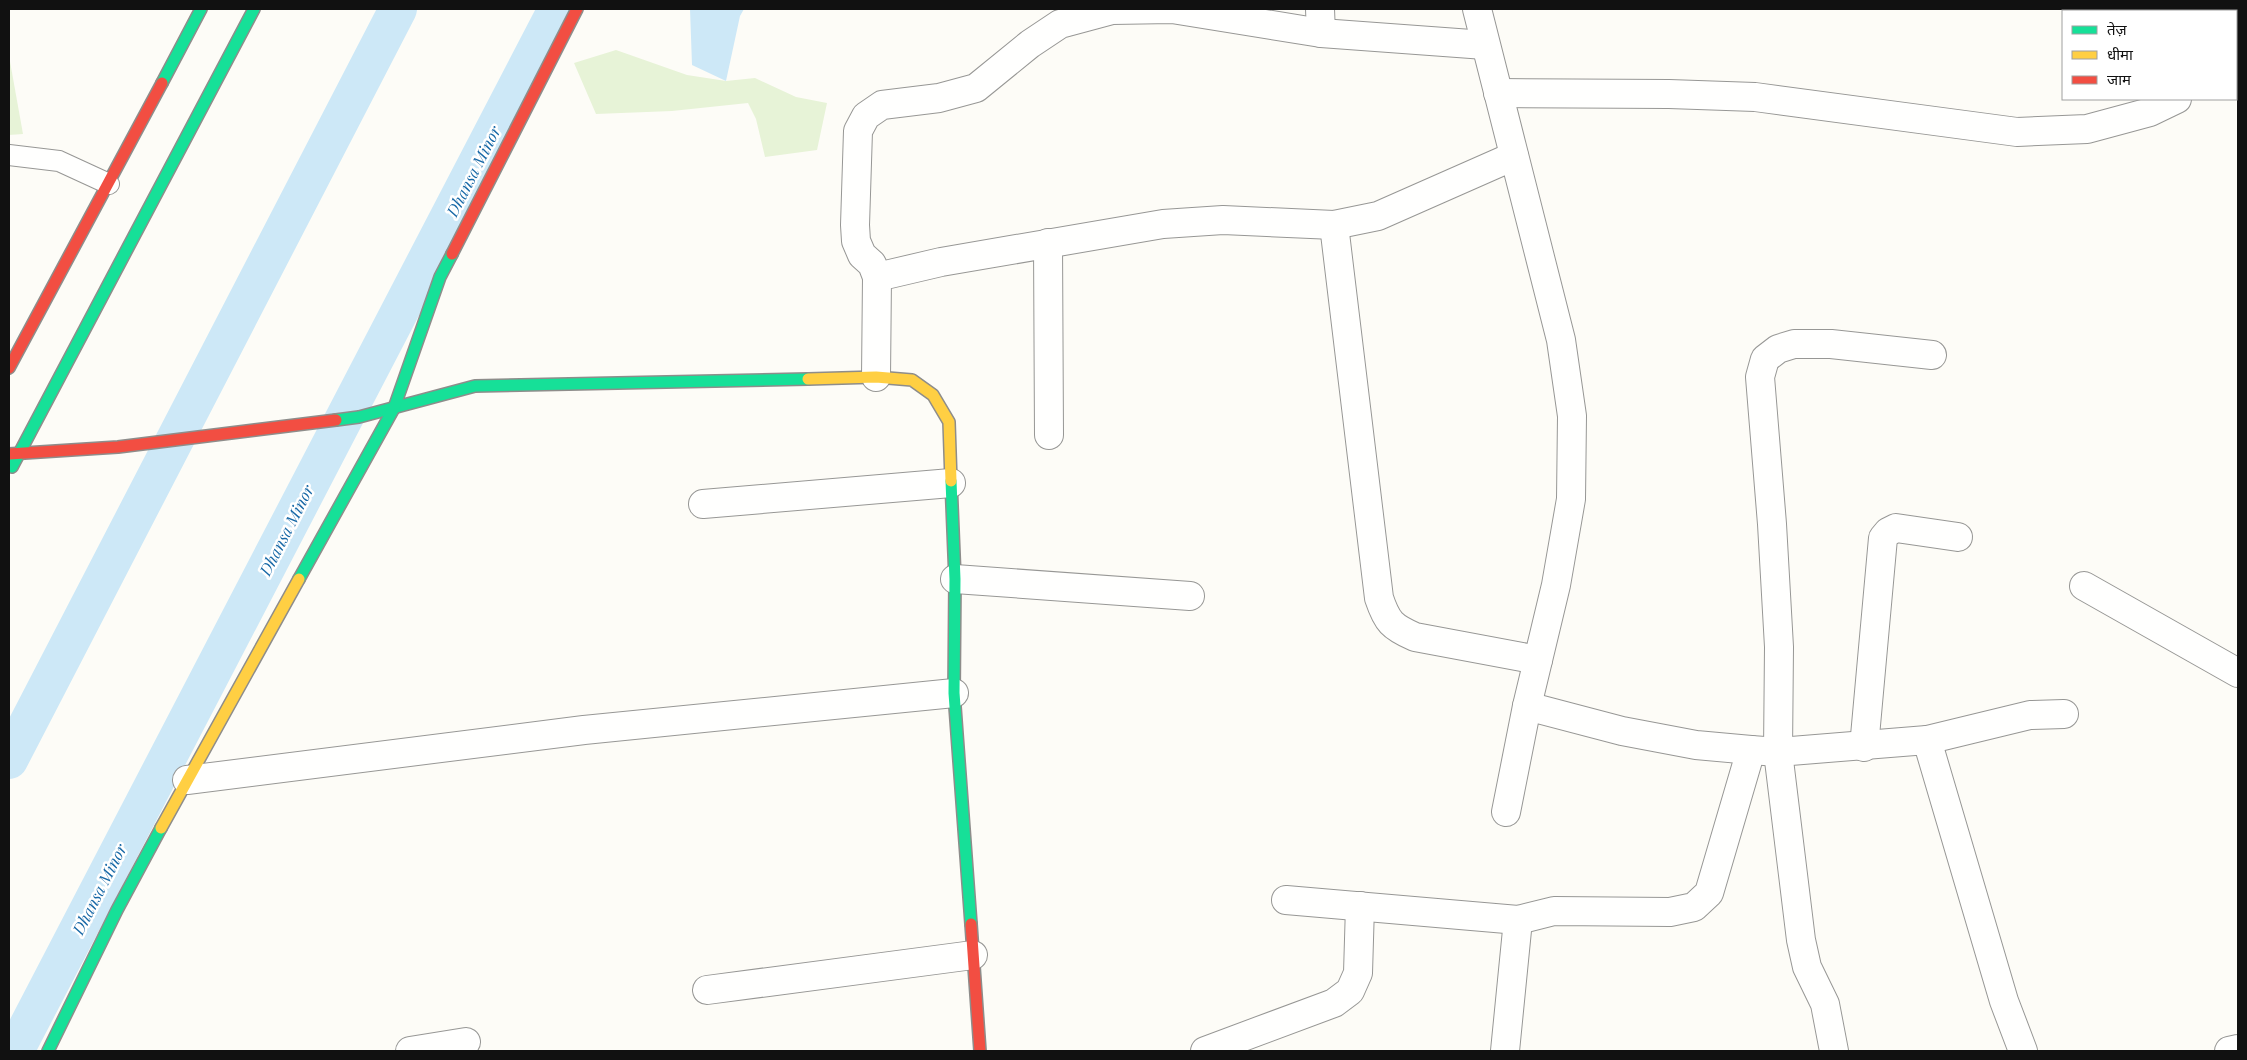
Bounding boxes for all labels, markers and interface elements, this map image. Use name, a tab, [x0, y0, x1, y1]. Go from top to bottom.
legend	[2062, 10, 2237, 100]
text: तेज़	[2107, 19, 2128, 39]
text: धीमा	[2107, 44, 2134, 64]
text: जाम	[2107, 69, 2132, 89]
water label: Dhansa Minor	[441, 121, 505, 221]
water label: Dhansa Minor	[254, 480, 318, 580]
water label: Dhansa Minor	[67, 839, 131, 939]

